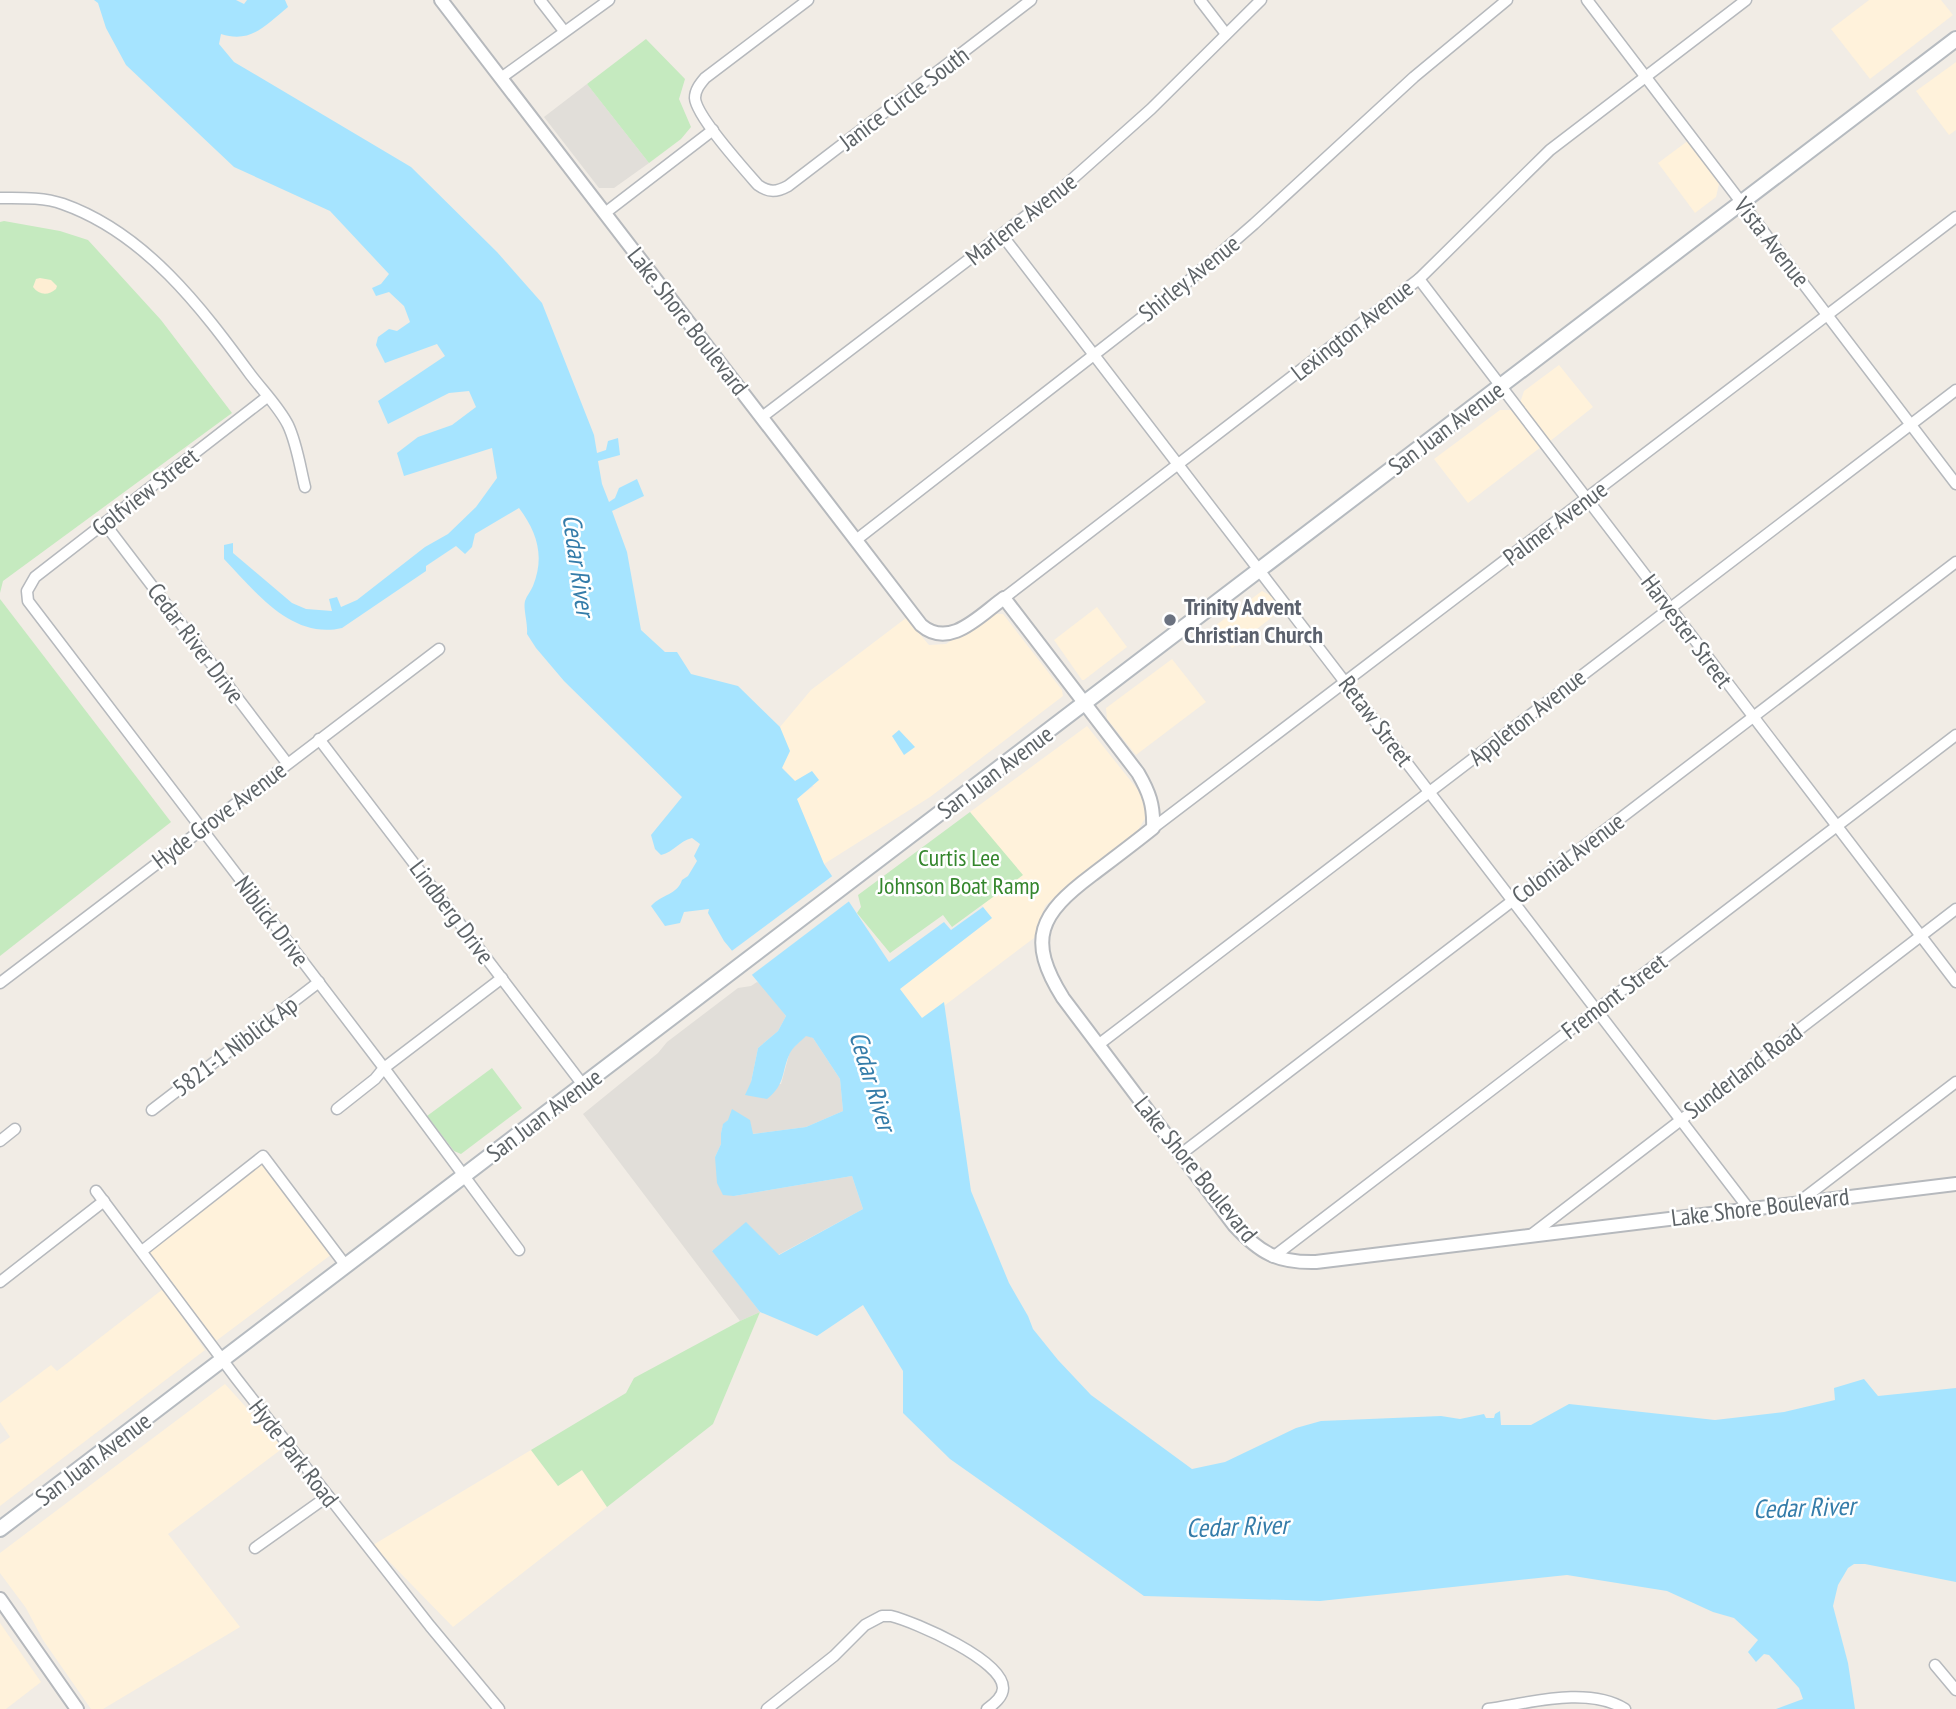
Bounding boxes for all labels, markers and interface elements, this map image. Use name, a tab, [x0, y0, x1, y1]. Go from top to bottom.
street label: Janice Circle South	[832, 39, 975, 157]
street label: Marlene Avenue	[959, 166, 1083, 272]
street label: Vista Avenue	[1727, 190, 1817, 293]
street label: Shirley Avenue	[1132, 228, 1246, 328]
street label: Lake Shore Boulevard	[621, 241, 755, 401]
street label: Lexington Avenue	[1285, 273, 1419, 387]
street label: San Juan Avenue	[1382, 374, 1510, 482]
street label: Golfview Street	[86, 441, 205, 543]
street label: Palmer Avenue	[1497, 474, 1613, 572]
water label: Cedar River	[556, 512, 603, 622]
street label: Harvester Street	[1634, 568, 1740, 694]
street label: Cedar River Drive	[141, 577, 251, 709]
place label: Trinity Advent Christian Church	[1184, 591, 1323, 650]
marker: Trinity Advent Christian Church	[1162, 612, 1178, 628]
street label: Appleton Avenue	[1462, 662, 1592, 772]
street label: Retaw Street	[1332, 670, 1420, 773]
street label: San Juan Avenue	[931, 718, 1059, 826]
street label: Hyde Grove Avenue	[146, 754, 292, 876]
street label: Colonial Avenue	[1506, 806, 1630, 910]
park label: Curtis Lee Johnson Boat Ramp	[877, 842, 1040, 901]
street label: Lindberg Drive	[403, 854, 501, 970]
street label: Niblick Drive	[228, 870, 316, 972]
street label: Fremont Street	[1555, 946, 1673, 1046]
street label: 5821-1 Niblick Ap	[166, 989, 304, 1103]
street label: Sunderland Road	[1678, 1016, 1808, 1126]
water label: Cedar River	[842, 1027, 905, 1138]
street label: San Juan Avenue	[480, 1061, 608, 1169]
street label: Lake Shore Boulevard	[1128, 1090, 1264, 1248]
street label: Lake Shore Boulevard	[1669, 1181, 1851, 1233]
street label: Hyde Park Road	[242, 1393, 346, 1513]
street label: San Juan Avenue	[29, 1405, 157, 1513]
water label: Cedar River	[1752, 1489, 1860, 1525]
water label: Cedar River	[1185, 1508, 1293, 1544]

